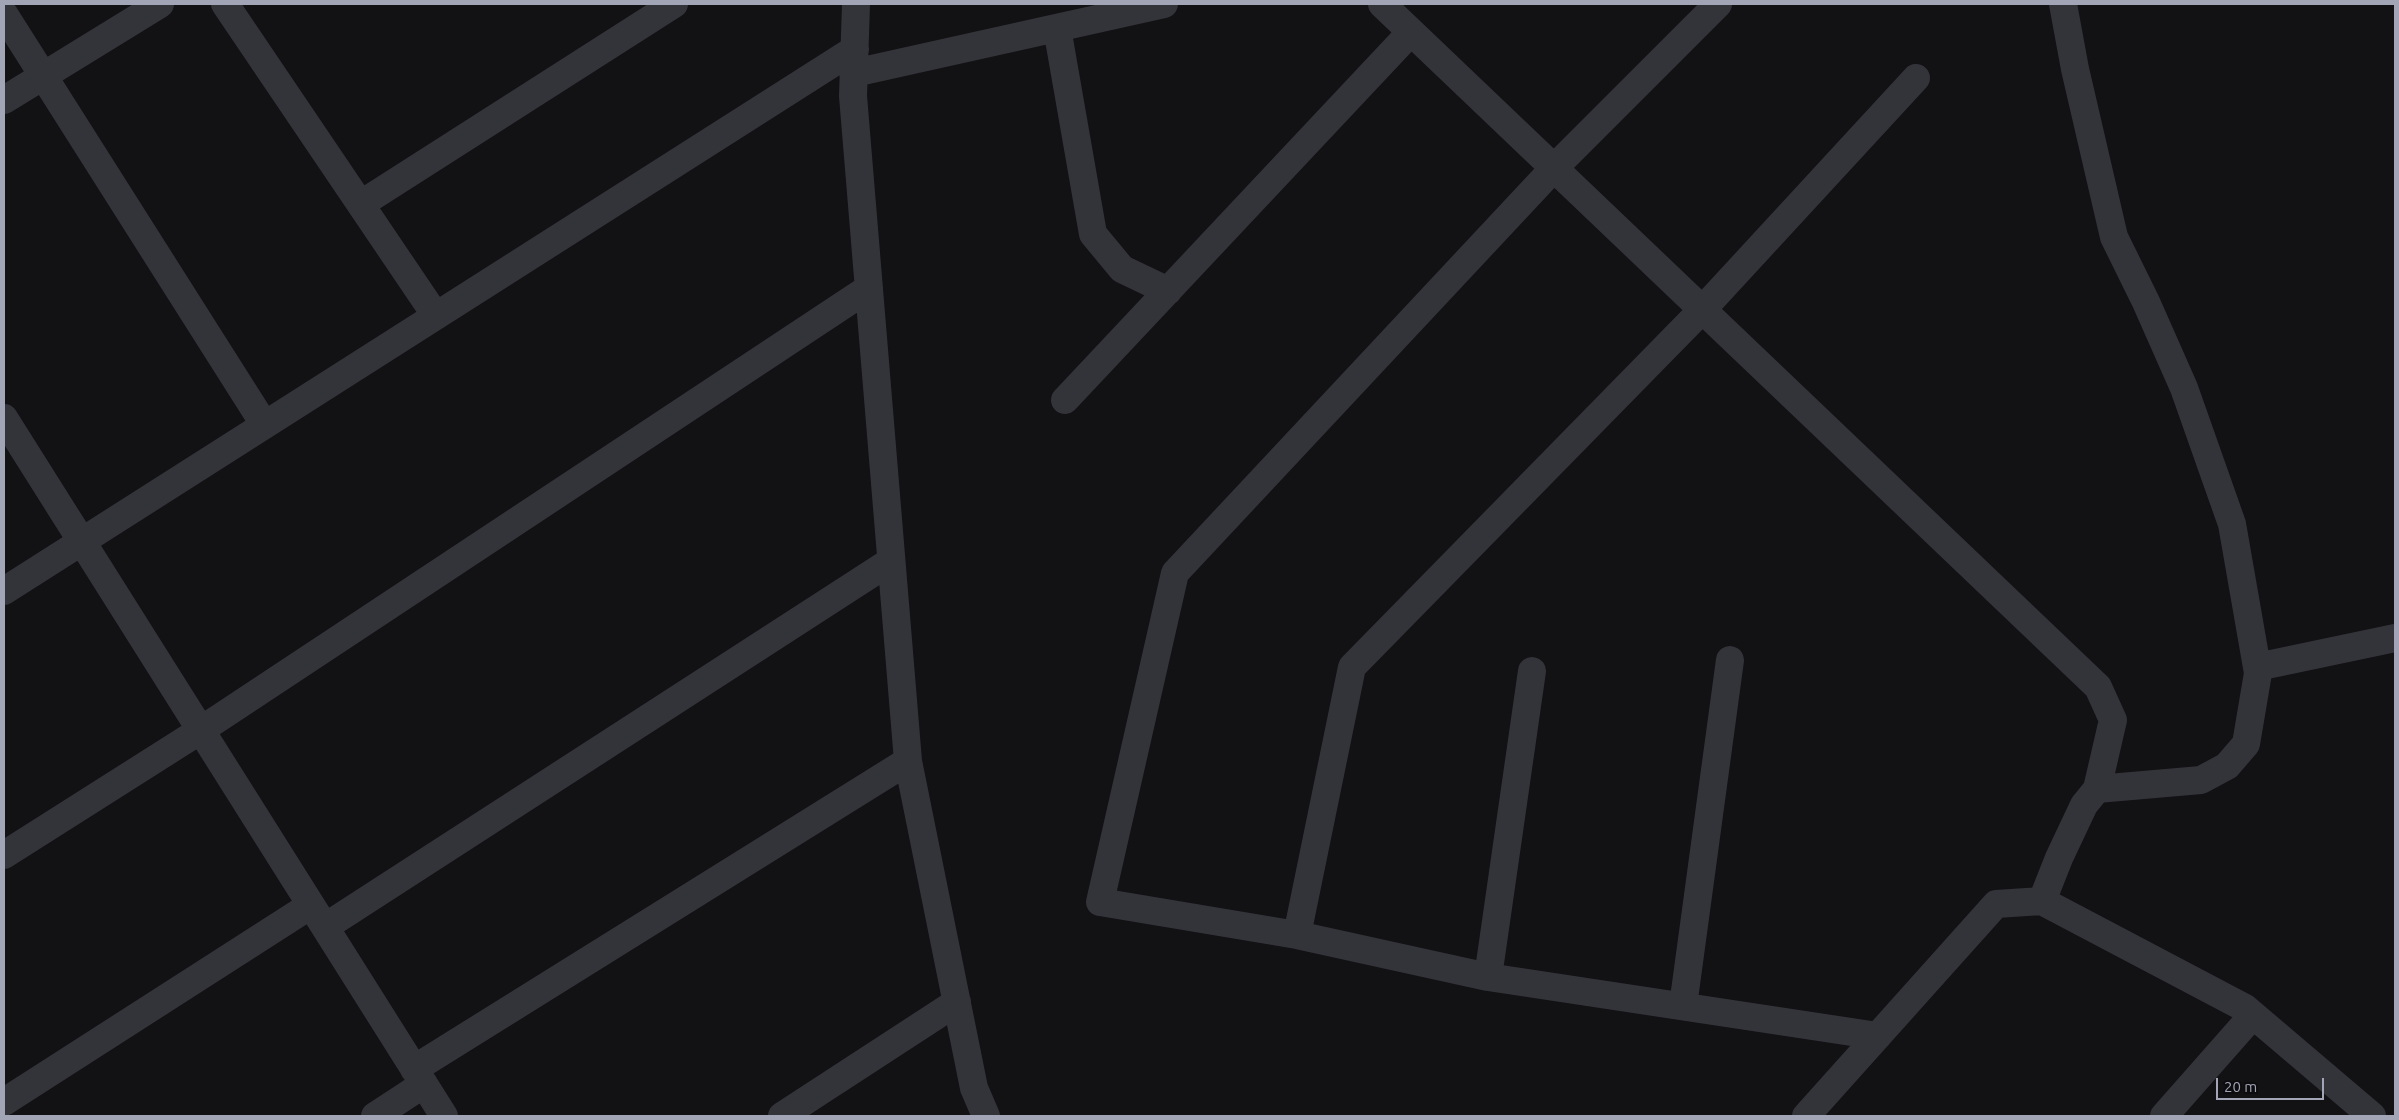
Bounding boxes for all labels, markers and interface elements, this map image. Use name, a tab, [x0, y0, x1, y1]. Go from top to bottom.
scale bar	[2219, 1068, 2326, 1100]
text: 20 m	[2224, 1078, 2257, 1095]

